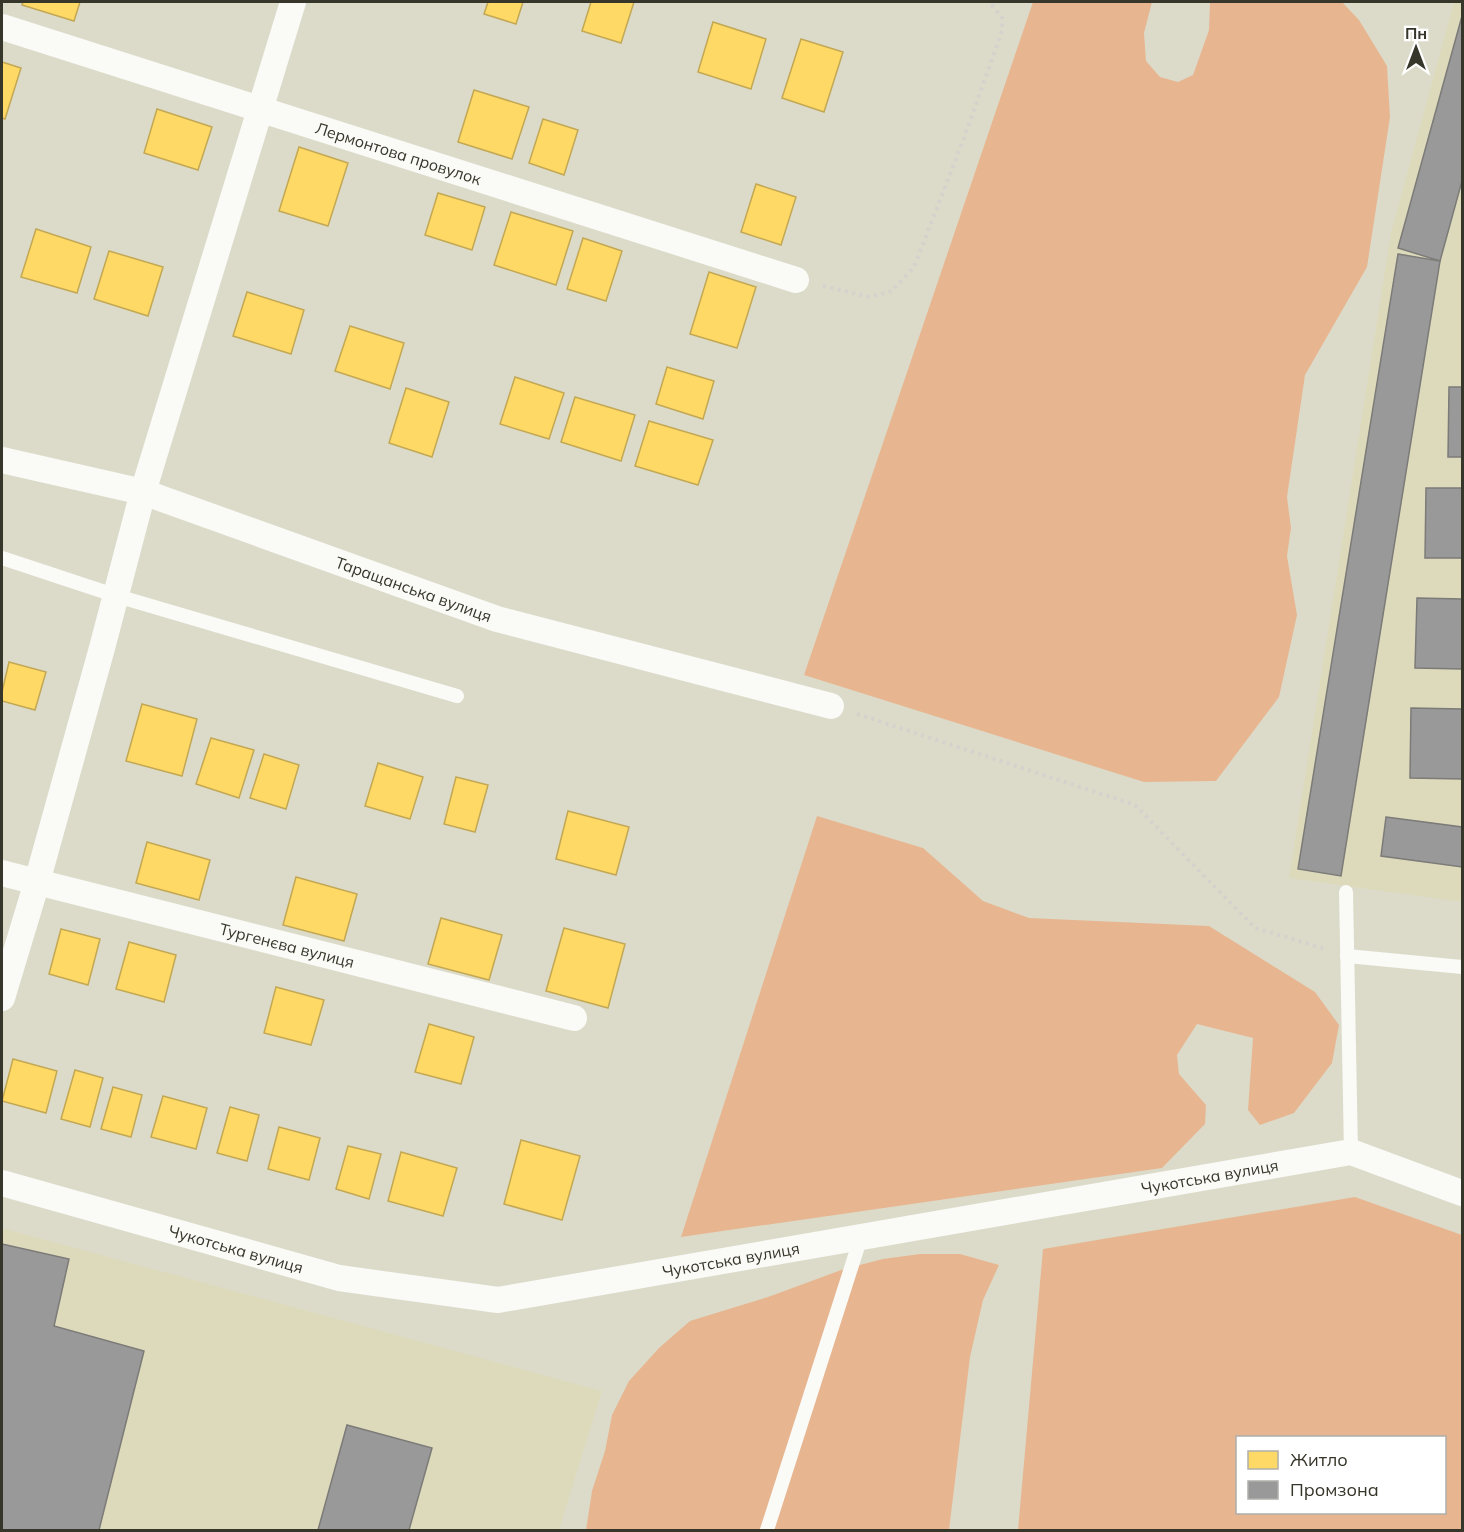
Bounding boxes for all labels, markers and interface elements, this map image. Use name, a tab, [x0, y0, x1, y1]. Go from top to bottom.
north arrow	[1386, 18, 1446, 78]
text: Пн	[1405, 23, 1427, 43]
street label: Лермонтова провулок	[313, 118, 484, 189]
street label: Таращанська вулиця	[333, 552, 494, 626]
street label: Тургенєва вулиця	[217, 919, 357, 972]
street label: Чукотська вулиця	[1140, 1155, 1280, 1198]
street label: Чукотська вулиця	[166, 1220, 305, 1277]
street label: Чукотська вулиця	[661, 1238, 801, 1281]
legend	[1236, 1436, 1446, 1514]
text: Житло	[1290, 1448, 1348, 1471]
text: Промзона	[1290, 1478, 1379, 1501]

